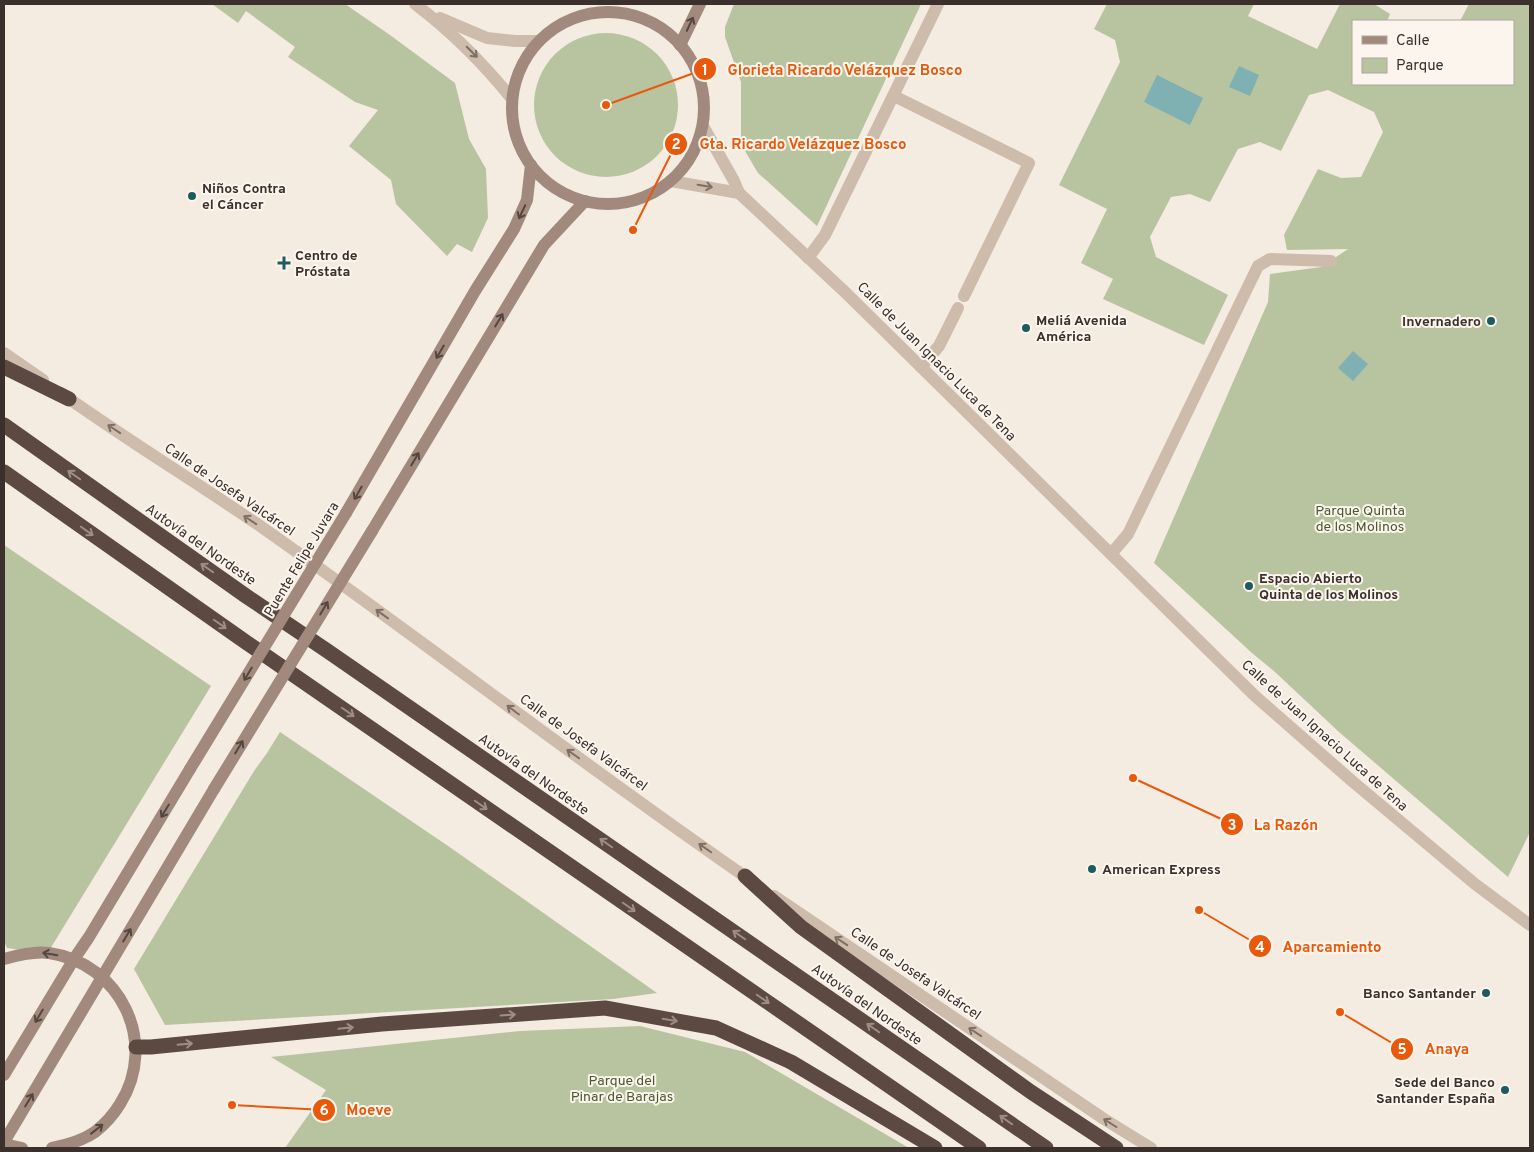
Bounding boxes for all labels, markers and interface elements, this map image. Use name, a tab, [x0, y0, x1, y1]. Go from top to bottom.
one-way arrow	[686, 17, 695, 32]
legend	[1352, 20, 1514, 85]
text: Calle	[1396, 32, 1430, 51]
one-way arrow	[465, 46, 478, 58]
callout: Glorieta Ricardo Velázquez Bosco	[692, 54, 973, 84]
text: Parque	[1396, 57, 1444, 76]
text: 1	[702, 62, 708, 81]
text: Glorieta Ricardo Velázquez Bosco	[728, 62, 962, 81]
callout: Gta. Ricardo Velázquez Bosco	[664, 129, 916, 159]
text: 2	[671, 136, 681, 155]
text: Gta. Ricardo Velázquez Bosco	[699, 136, 907, 155]
place label: Niños Contra el Cáncer	[202, 181, 286, 214]
one-way arrow	[697, 182, 713, 192]
marker: Niños Contra el Cáncer	[186, 190, 198, 202]
one-way arrow	[517, 204, 526, 219]
place label: Centro de Próstata	[295, 248, 358, 281]
marker: Centro de Próstata	[277, 256, 291, 270]
street label: Calle de Juan Ignacio Luca de Tena	[853, 279, 1019, 445]
one-way arrow	[494, 313, 504, 327]
place label: Meliá Avenida América	[1036, 313, 1127, 346]
place label: Invernadero	[1402, 314, 1481, 331]
marker: Invernadero	[1485, 315, 1497, 327]
marker: Meliá Avenida América	[1020, 322, 1032, 334]
one-way arrow	[434, 345, 444, 359]
one-way arrow	[108, 424, 122, 434]
street label: Calle de Josefa Valcárcel	[161, 440, 298, 540]
one-way arrow	[410, 452, 420, 466]
one-way arrow	[67, 470, 81, 480]
one-way arrow	[353, 485, 363, 499]
street label: Puente Felipe Juvara	[261, 499, 343, 620]
street label: Autovía del Nordeste	[142, 501, 259, 590]
park label: Parque Quinta de los Molinos	[1315, 503, 1405, 536]
one-way arrow	[243, 515, 257, 525]
one-way arrow	[79, 525, 93, 536]
one-way arrow	[200, 563, 214, 573]
place label: Espacio Abierto Quinta de los Molinos	[1259, 571, 1398, 604]
marker: Espacio Abierto Quinta de los Molinos	[1243, 580, 1255, 592]
one-way arrow	[320, 602, 330, 616]
one-way arrow	[375, 609, 389, 619]
one-way arrow	[212, 619, 226, 629]
street label: Calle de Juan Ignacio Luca de Tena	[1237, 657, 1411, 815]
one-way arrow	[243, 667, 253, 681]
street label: Calle de Josefa Valcárcel	[516, 691, 650, 795]
one-way arrow	[506, 705, 520, 715]
one-way arrow	[341, 707, 355, 717]
street label: Autovía del Nordeste	[475, 731, 592, 820]
one-way arrow	[235, 741, 245, 755]
one-way arrow	[566, 749, 580, 759]
one-way arrow	[474, 800, 488, 810]
one-way arrow	[159, 803, 169, 817]
callout: La Razón	[1219, 809, 1328, 839]
text: 3	[1228, 817, 1237, 836]
text: La Razón	[1254, 817, 1318, 836]
one-way arrow	[599, 838, 613, 848]
one-way arrow	[698, 843, 712, 853]
place label: American Express	[1102, 862, 1221, 879]
marker: American Express	[1086, 863, 1098, 875]
one-way arrow	[622, 902, 636, 912]
street label: Calle de Josefa Valcárcel	[847, 924, 984, 1024]
one-way arrow	[122, 927, 132, 942]
one-way arrow	[732, 930, 746, 940]
callout: Aparcamiento	[1247, 931, 1391, 961]
one-way arrow	[834, 936, 848, 946]
text: 4	[1255, 939, 1265, 958]
text: Aparcamiento	[1282, 939, 1382, 958]
one-way arrow	[43, 949, 59, 959]
street label: Autovía del Nordeste	[808, 961, 925, 1050]
place label: Banco Santander	[1363, 986, 1476, 1003]
marker: Banco Santander	[1480, 987, 1492, 999]
one-way arrow	[756, 994, 770, 1004]
one-way arrow	[34, 1009, 44, 1023]
one-way arrow	[500, 1010, 516, 1019]
one-way arrow	[661, 1015, 677, 1025]
one-way arrow	[338, 1023, 354, 1032]
one-way arrow	[866, 1023, 880, 1033]
one-way arrow	[968, 1027, 982, 1037]
callout: Anaya	[1390, 1034, 1479, 1064]
one-way arrow	[176, 1039, 192, 1049]
text: 5	[1397, 1041, 1407, 1060]
text: Anaya	[1425, 1041, 1469, 1060]
park label: Parque del Pinar de Barajas	[571, 1073, 673, 1106]
place label: Sede del Banco Santander España	[1376, 1075, 1495, 1108]
marker: Sede del Banco Santander España	[1499, 1084, 1511, 1096]
one-way arrow	[24, 1094, 34, 1108]
callout: Moeve	[312, 1095, 402, 1125]
text: 6	[319, 1102, 329, 1121]
text: Moeve	[346, 1102, 392, 1121]
one-way arrow	[999, 1115, 1013, 1126]
one-way arrow	[1103, 1117, 1117, 1127]
one-way arrow	[90, 1124, 103, 1135]

